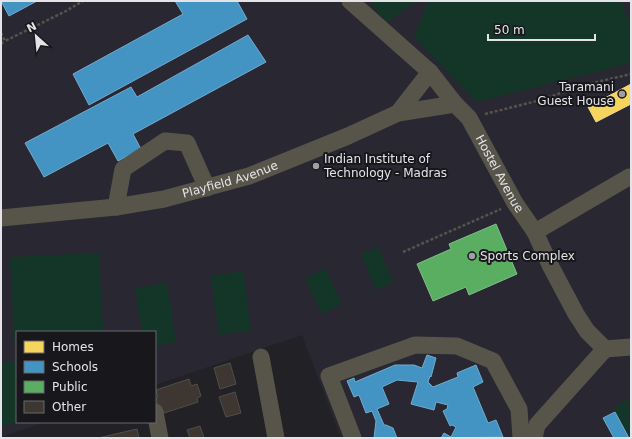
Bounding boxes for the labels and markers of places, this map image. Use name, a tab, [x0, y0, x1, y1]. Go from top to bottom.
place label: Taramani Guest House	[537, 80, 614, 108]
marker: Taramani Guest House	[617, 89, 627, 99]
place label: Indian Institute of Technology - Madras	[323, 152, 447, 180]
marker: Indian Institute of Technology - Madras	[311, 161, 321, 171]
place label: Sports Complex	[480, 249, 575, 263]
marker: Sports Complex	[467, 251, 477, 261]

